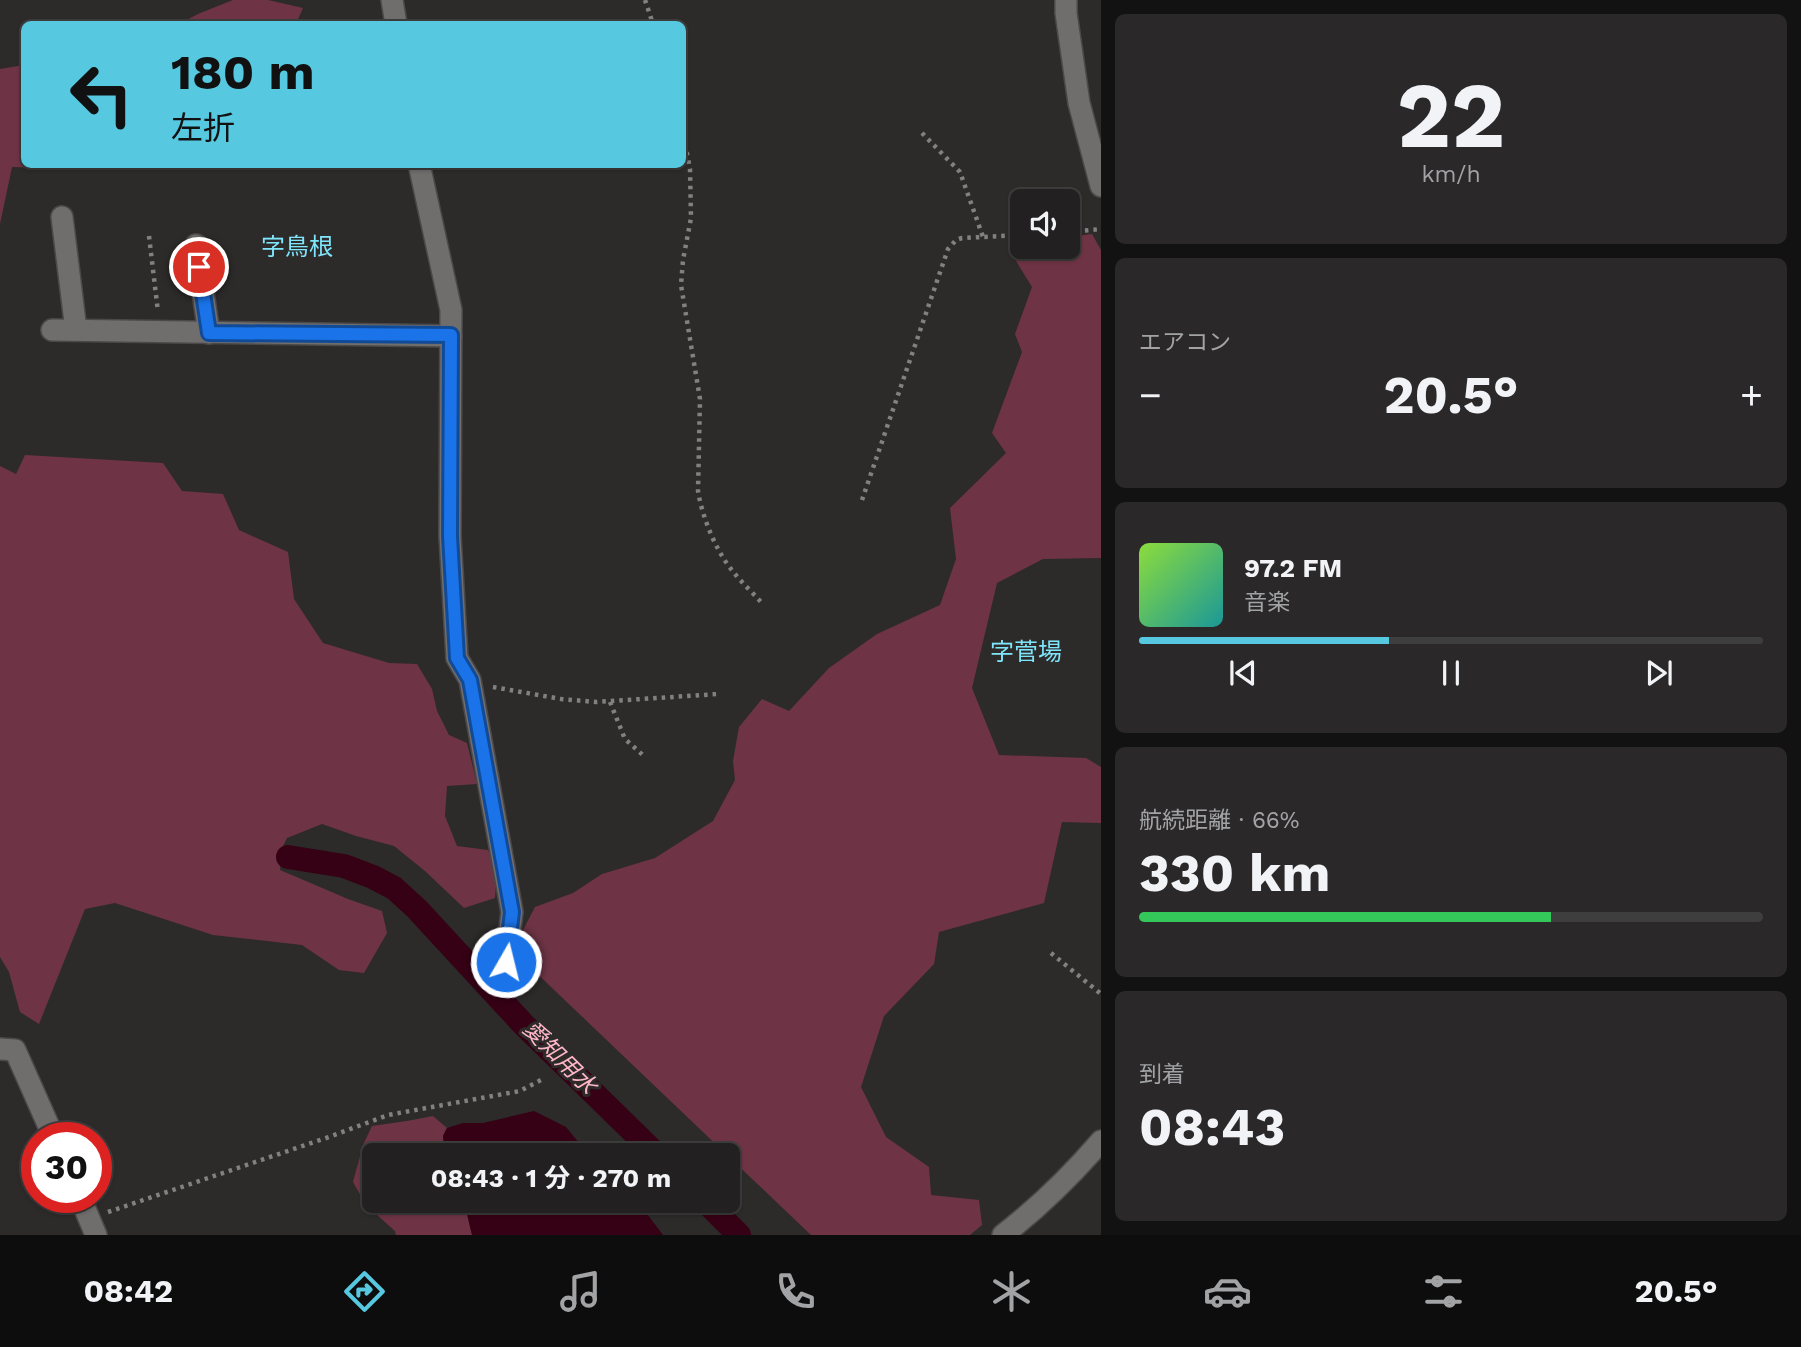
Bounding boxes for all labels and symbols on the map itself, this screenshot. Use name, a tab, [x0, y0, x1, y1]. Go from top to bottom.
district label: 字鳥根	[261, 233, 333, 261]
pin	[169, 237, 229, 297]
district label: 字菅場	[990, 638, 1062, 666]
position arrow	[469, 925, 543, 999]
water label: 愛知用水	[518, 1015, 604, 1102]
speed limit sign: 30	[21, 1122, 112, 1213]

